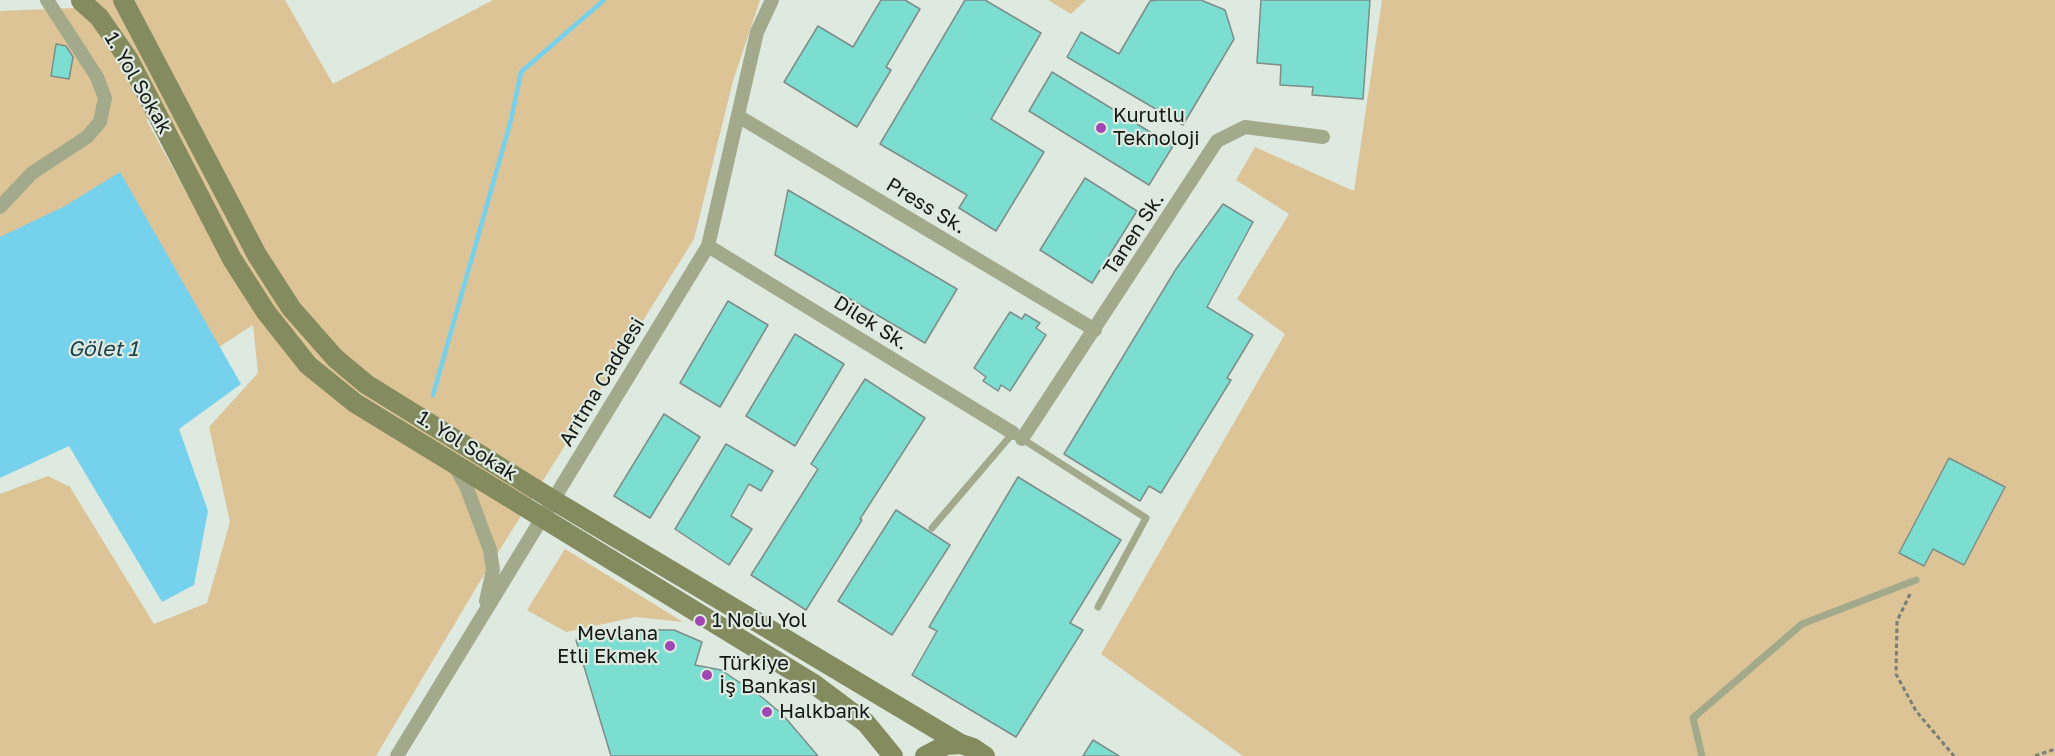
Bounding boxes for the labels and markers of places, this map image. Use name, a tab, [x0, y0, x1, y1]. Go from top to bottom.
place label: Kurutlu Teknoloji	[1113, 104, 1200, 151]
marker: Kurutlu Teknoloji	[1094, 121, 1108, 135]
place label: 1 Nolu Yol	[712, 609, 807, 633]
marker: 1 Nolu Yol	[693, 614, 707, 628]
place label: Mevlana Etli Ekmek	[557, 622, 658, 669]
marker: Mevlana Etli Ekmek	[663, 639, 677, 653]
place label: Türkiye İş Bankası	[719, 652, 816, 699]
marker: Türkiye İş Bankası	[700, 668, 714, 682]
place label: Halkbank	[779, 700, 870, 724]
marker: Halkbank	[760, 705, 774, 719]

